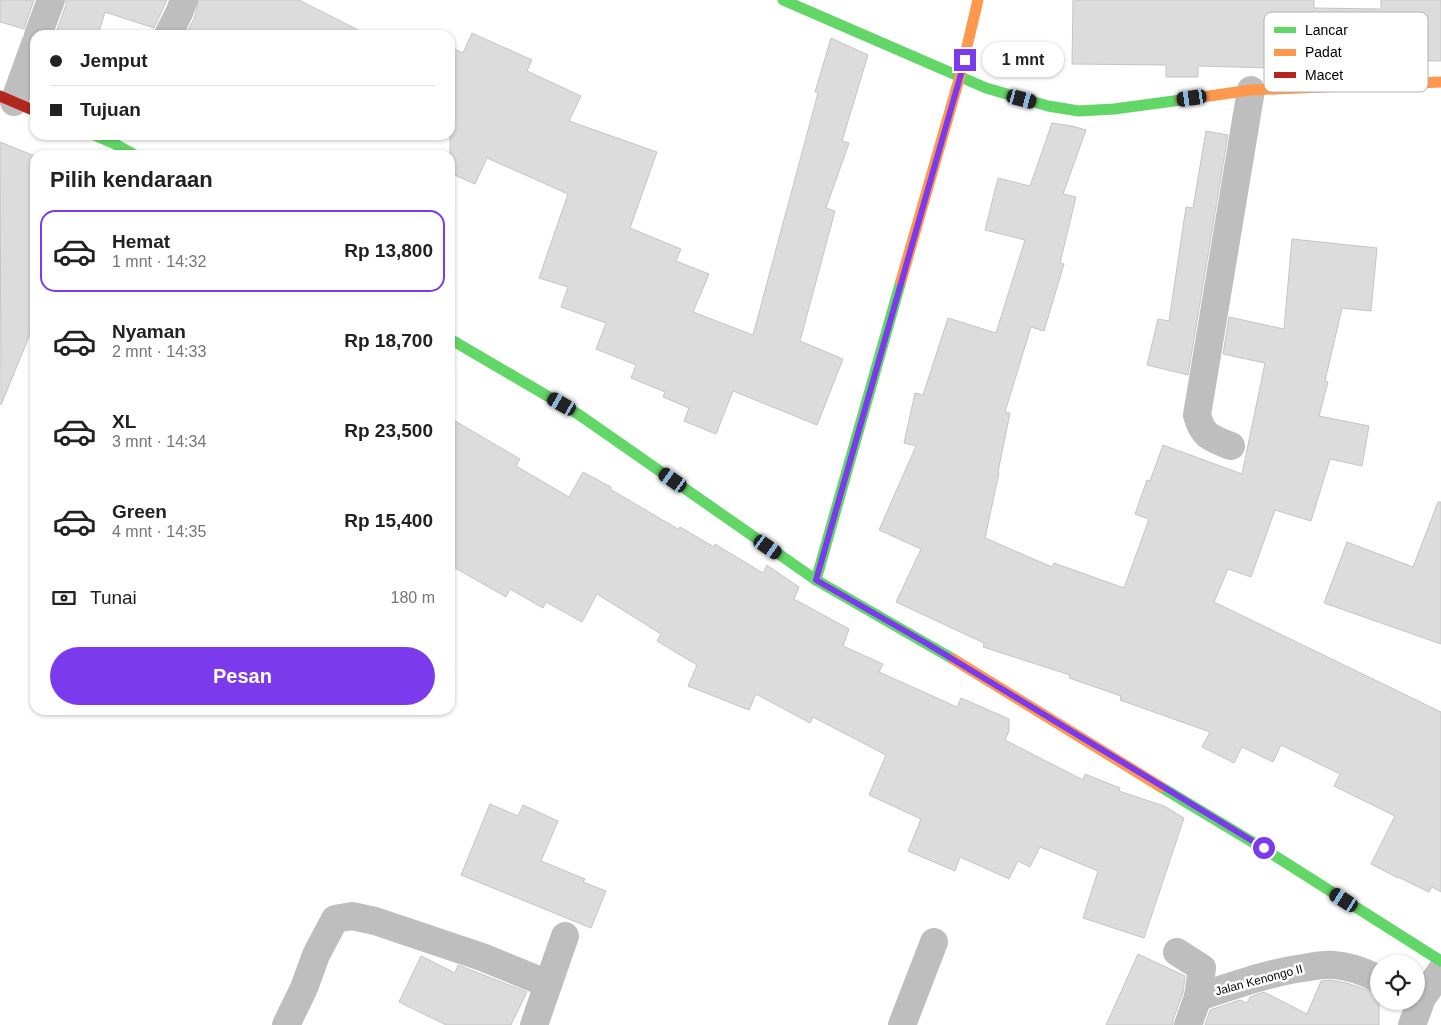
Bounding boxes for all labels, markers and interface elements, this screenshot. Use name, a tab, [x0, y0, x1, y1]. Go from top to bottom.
legend	[1264, 12, 1428, 92]
text: Lancar	[1305, 22, 1348, 38]
callout: 1 mnt	[982, 42, 1065, 78]
text: Padat	[1305, 44, 1342, 60]
route end	[954, 49, 976, 71]
text: Jemput	[80, 50, 148, 71]
text: 1 mnt	[1002, 51, 1044, 68]
text: Macet	[1305, 67, 1343, 83]
car	[1005, 88, 1038, 110]
car	[1176, 88, 1207, 108]
text: Tujuan	[80, 99, 141, 120]
text: Pilih kendaraan	[50, 167, 213, 192]
icon: car	[52, 229, 97, 274]
text: Hemat	[112, 231, 170, 252]
text: Rp 13,800	[344, 240, 433, 261]
text: 1 mnt · 14:32	[112, 253, 206, 270]
icon: car	[52, 319, 97, 364]
text: Nyaman	[112, 321, 186, 342]
text: Rp 18,700	[344, 330, 433, 351]
text: 2 mnt · 14:33	[112, 343, 206, 360]
car	[545, 390, 578, 418]
icon: car	[52, 409, 97, 454]
text: XL	[112, 411, 136, 432]
text: Rp 23,500	[344, 420, 433, 441]
text: 3 mnt · 14:34	[112, 433, 206, 450]
car	[656, 465, 689, 495]
icon: car	[52, 499, 97, 544]
text: Green	[112, 501, 167, 522]
text: Rp 15,400	[344, 510, 433, 531]
text: 4 mnt · 14:35	[112, 523, 206, 540]
car	[751, 532, 784, 562]
icon: cash	[50, 584, 78, 612]
text: Tunai	[90, 587, 137, 608]
text: 180 m	[391, 589, 435, 606]
button: Pesan	[50, 647, 435, 705]
route start	[1253, 837, 1275, 859]
car	[1327, 886, 1360, 914]
map controls	[1370, 955, 1425, 1010]
button: locate	[1370, 955, 1425, 1010]
street label: Jalan Kenongo II	[1214, 962, 1304, 998]

